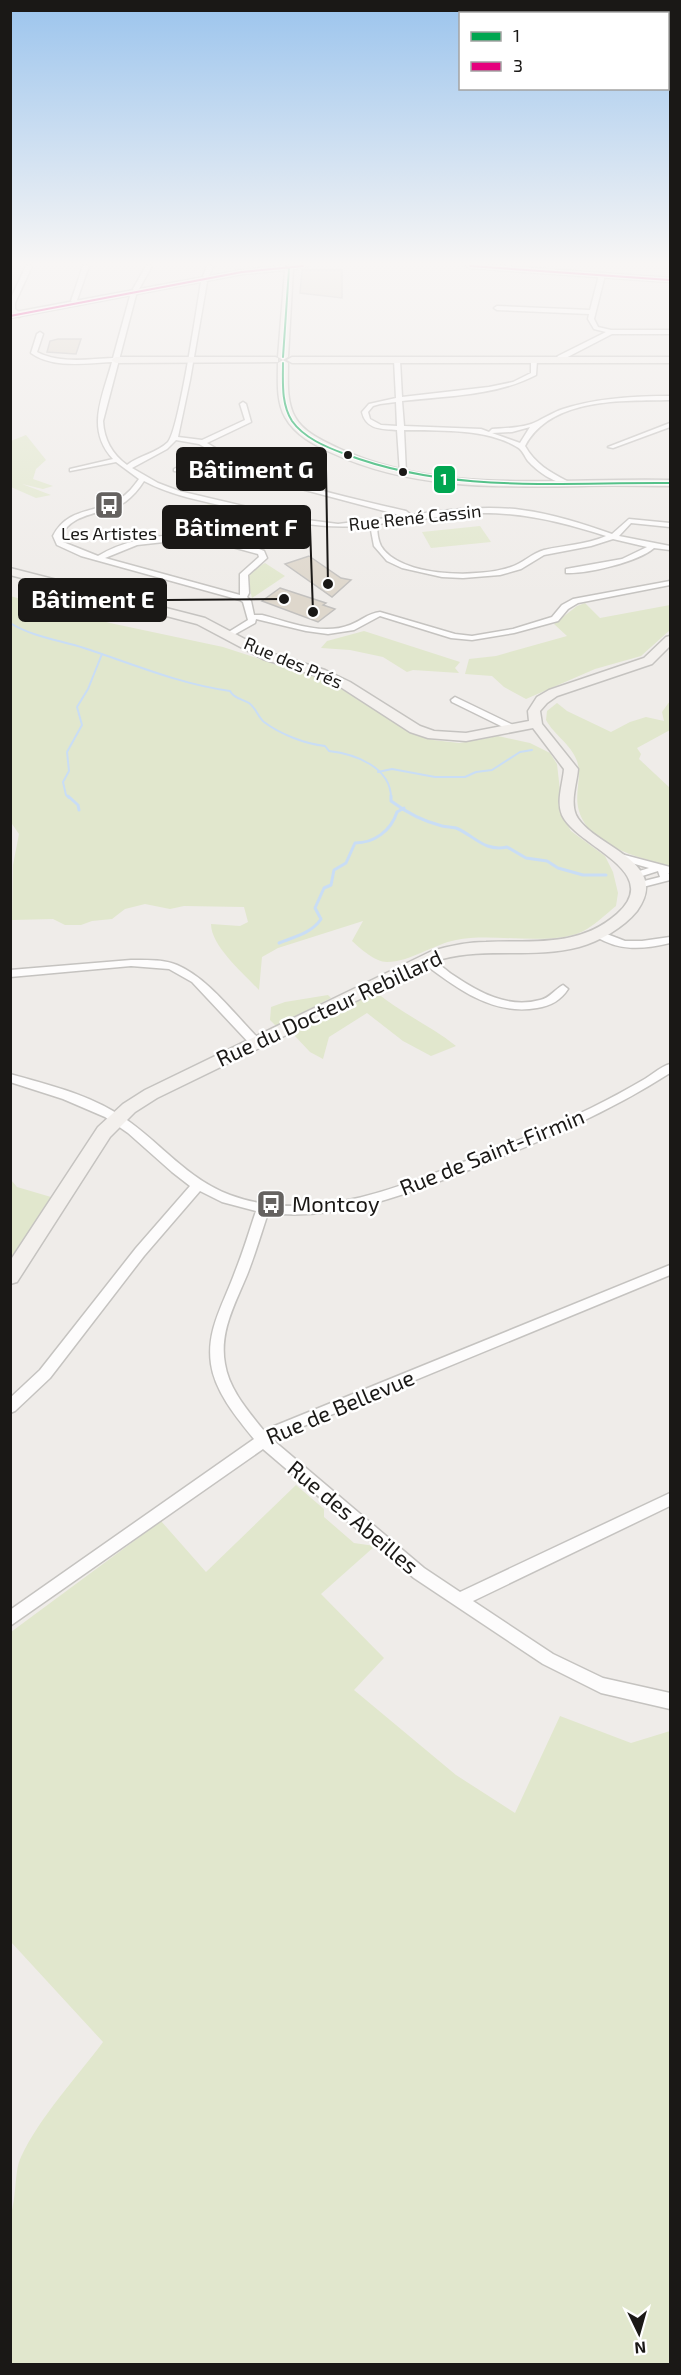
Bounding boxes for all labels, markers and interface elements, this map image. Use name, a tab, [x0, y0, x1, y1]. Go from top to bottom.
legend	[459, 12, 669, 90]
text: 1	[513, 24, 520, 46]
text: 3	[513, 54, 523, 76]
callout: Bâtiment G	[177, 448, 326, 490]
unlabelled marker	[342, 449, 354, 461]
text: Bâtiment G	[188, 454, 314, 483]
line badge: 1	[433, 465, 456, 494]
unlabelled marker	[397, 466, 409, 478]
text: 1	[441, 469, 447, 488]
bus stop icon: Les Artistes	[93, 489, 125, 521]
street label: Rue René Cassin	[347, 499, 482, 535]
callout: Bâtiment F	[163, 506, 310, 548]
text: Bâtiment F	[175, 512, 298, 541]
place label: Les Artistes	[61, 522, 157, 544]
callout: Bâtiment E	[19, 579, 166, 621]
text: Bâtiment E	[31, 584, 155, 613]
street label: Rue des Prés	[241, 632, 346, 693]
street label: Rue du Docteur Rebillard	[211, 943, 446, 1071]
street label: Rue de Saint-Firmin	[396, 1102, 588, 1200]
bus stop icon: Montcoy	[255, 1188, 287, 1220]
place label: Montcoy	[292, 1190, 380, 1216]
street label: Rue de Bellevue	[262, 1363, 418, 1449]
street label: Rue des Abeilles	[283, 1454, 424, 1578]
north arrow	[609, 2303, 669, 2363]
text: N	[634, 2338, 647, 2358]

